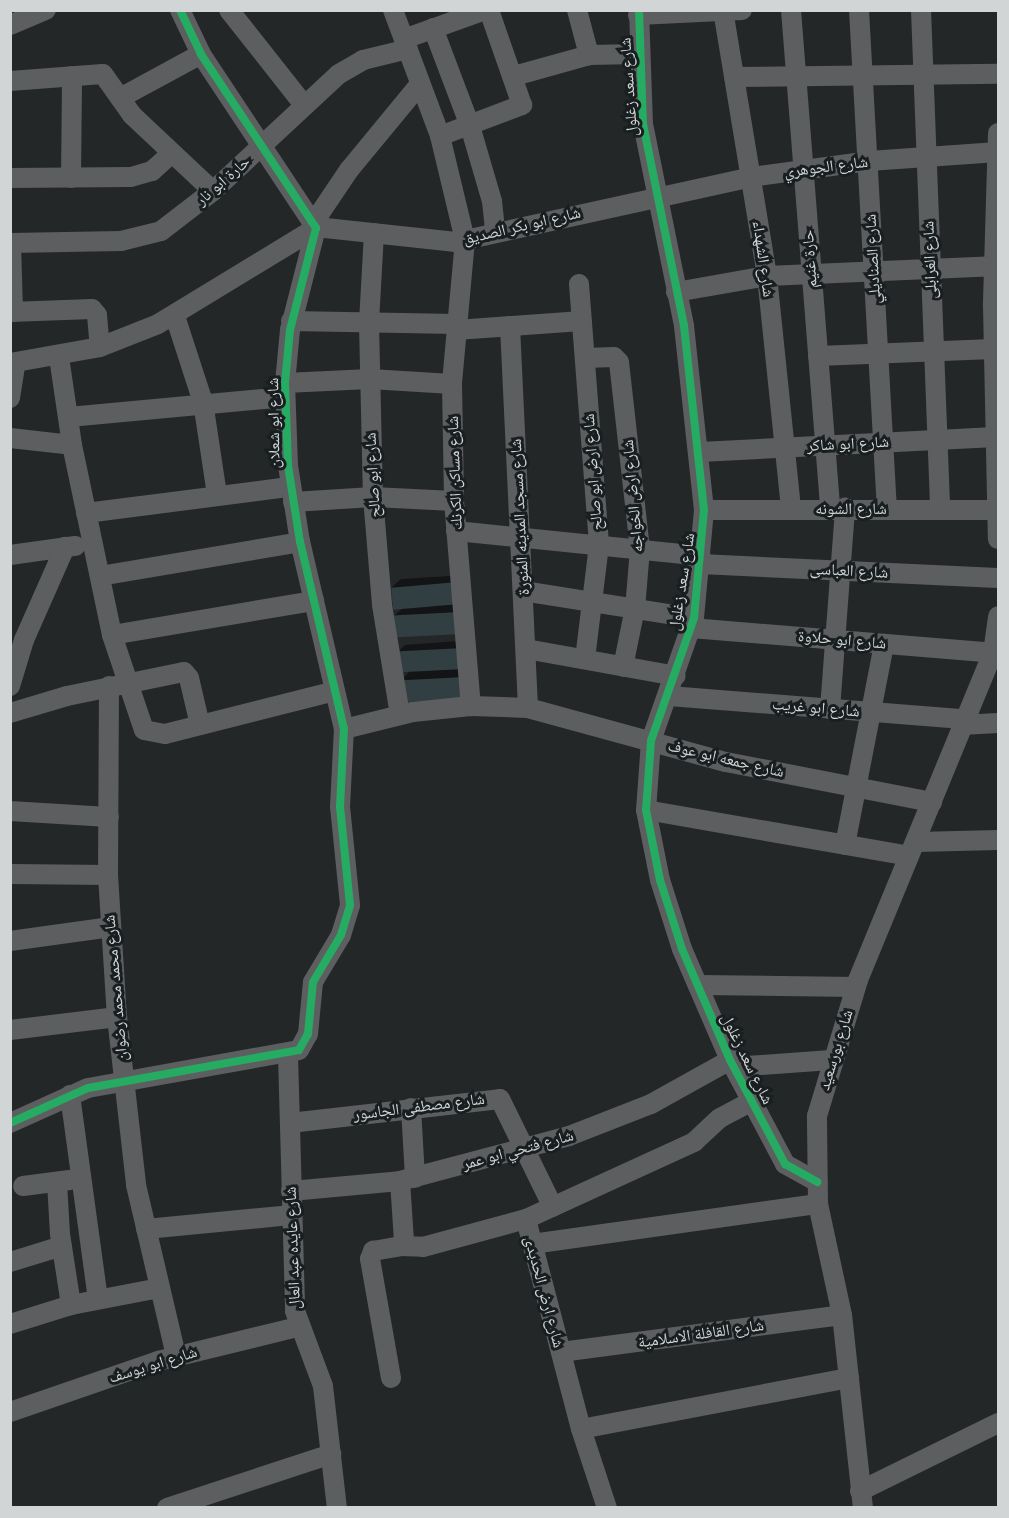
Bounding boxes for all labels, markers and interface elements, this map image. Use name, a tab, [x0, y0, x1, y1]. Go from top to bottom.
street label: شارع سعد زغلول	[616, 37, 642, 137]
street label: حارة ابو نار	[192, 152, 254, 210]
street label: شارع الجوهري	[783, 152, 869, 182]
street label: شارع ابو بكر الصديق	[461, 203, 583, 249]
street label: شارع الصناديلي	[861, 214, 885, 304]
street label: شارع الشهداء	[748, 220, 778, 298]
street label: شارع الغرابلى	[919, 221, 941, 299]
street label: حارة غنيم	[798, 229, 822, 289]
street label: شارع ابو شعلان	[264, 377, 284, 469]
street label: شارع ارض ابو صالح	[579, 413, 607, 531]
street label: شارع مساكن الكرنك	[443, 416, 467, 530]
street label: شارع ابو صالح	[361, 432, 385, 518]
street label: شارع ابو شاكر	[806, 432, 890, 456]
street label: شارع مسجد المدينه المنورة	[506, 438, 534, 596]
street label: شارع ارض الخواجه	[619, 439, 647, 553]
street label: شارع الشونه	[815, 499, 887, 519]
street label: شارع سعد زغلول	[665, 532, 699, 632]
street label: شارع العباسى	[809, 559, 889, 583]
street label: شارع ابو حلاوة	[797, 627, 887, 653]
street label: شارع ابو غريب	[771, 695, 861, 721]
street label: شارع جمعه ابو عوف	[666, 736, 786, 782]
street label: شارع محمد محمد رضوان	[100, 914, 132, 1062]
street label: شارع بورسعيد	[815, 1007, 857, 1093]
street label: شارع سعد زغلول	[717, 1010, 777, 1108]
street label: شارع مصطفى الجاسور	[352, 1089, 486, 1125]
street label: شارع فتحي ابو عمر	[460, 1126, 576, 1174]
street label: شارع عايده عبد العال	[281, 1186, 305, 1310]
street label: شارع ارض الحديدى	[520, 1234, 568, 1350]
street label: شارع القافلة الاسلامية	[637, 1316, 765, 1352]
street label: شارع ابو يوسف	[107, 1342, 199, 1388]

